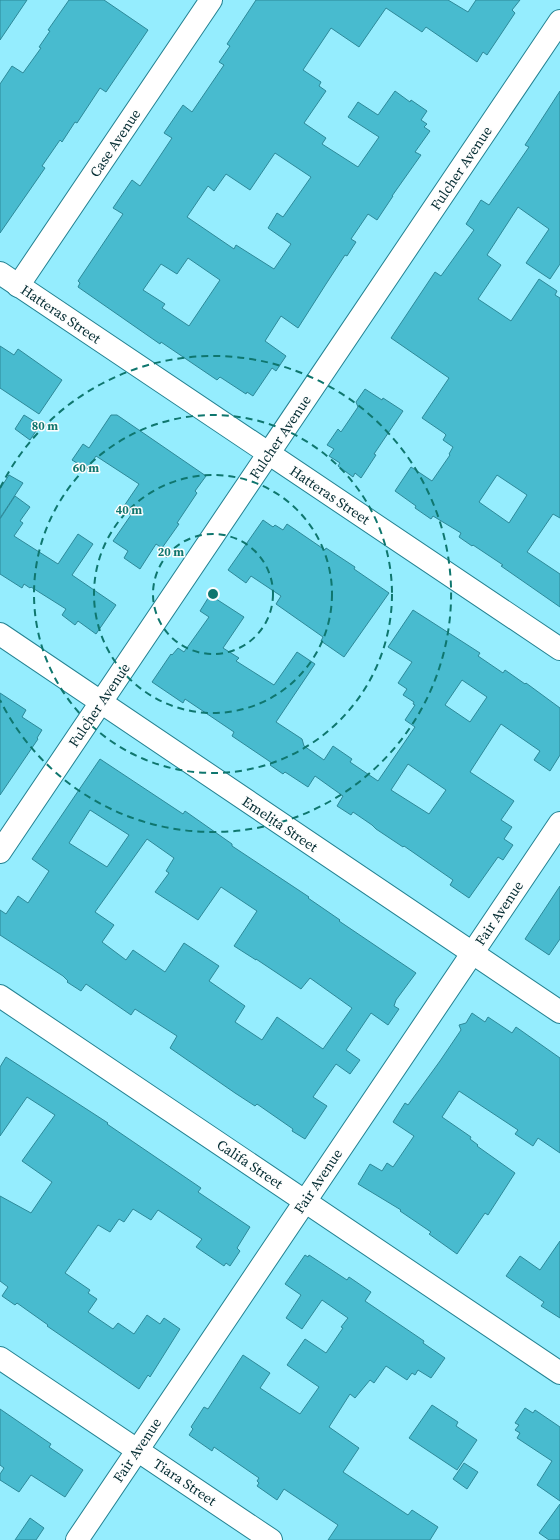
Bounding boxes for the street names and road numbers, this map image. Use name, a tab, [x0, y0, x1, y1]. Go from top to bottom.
street label: Case Avenue	[85, 105, 145, 181]
street label: Fulcher Avenue	[425, 122, 497, 214]
street label: Hatteras Street	[17, 280, 105, 348]
street label: Fulcher Avenue	[244, 391, 316, 483]
street label: Hatteras Street	[286, 461, 374, 529]
street label: Fulcher Avenue	[63, 659, 135, 751]
street label: Emelita Street	[238, 791, 322, 857]
street label: Fair Avenue	[470, 877, 528, 949]
street label: Califa Street	[213, 1135, 287, 1194]
street label: Fair Avenue	[289, 1145, 347, 1217]
street label: Fair Avenue	[108, 1414, 166, 1486]
street label: Tiara Street	[150, 1454, 221, 1511]

